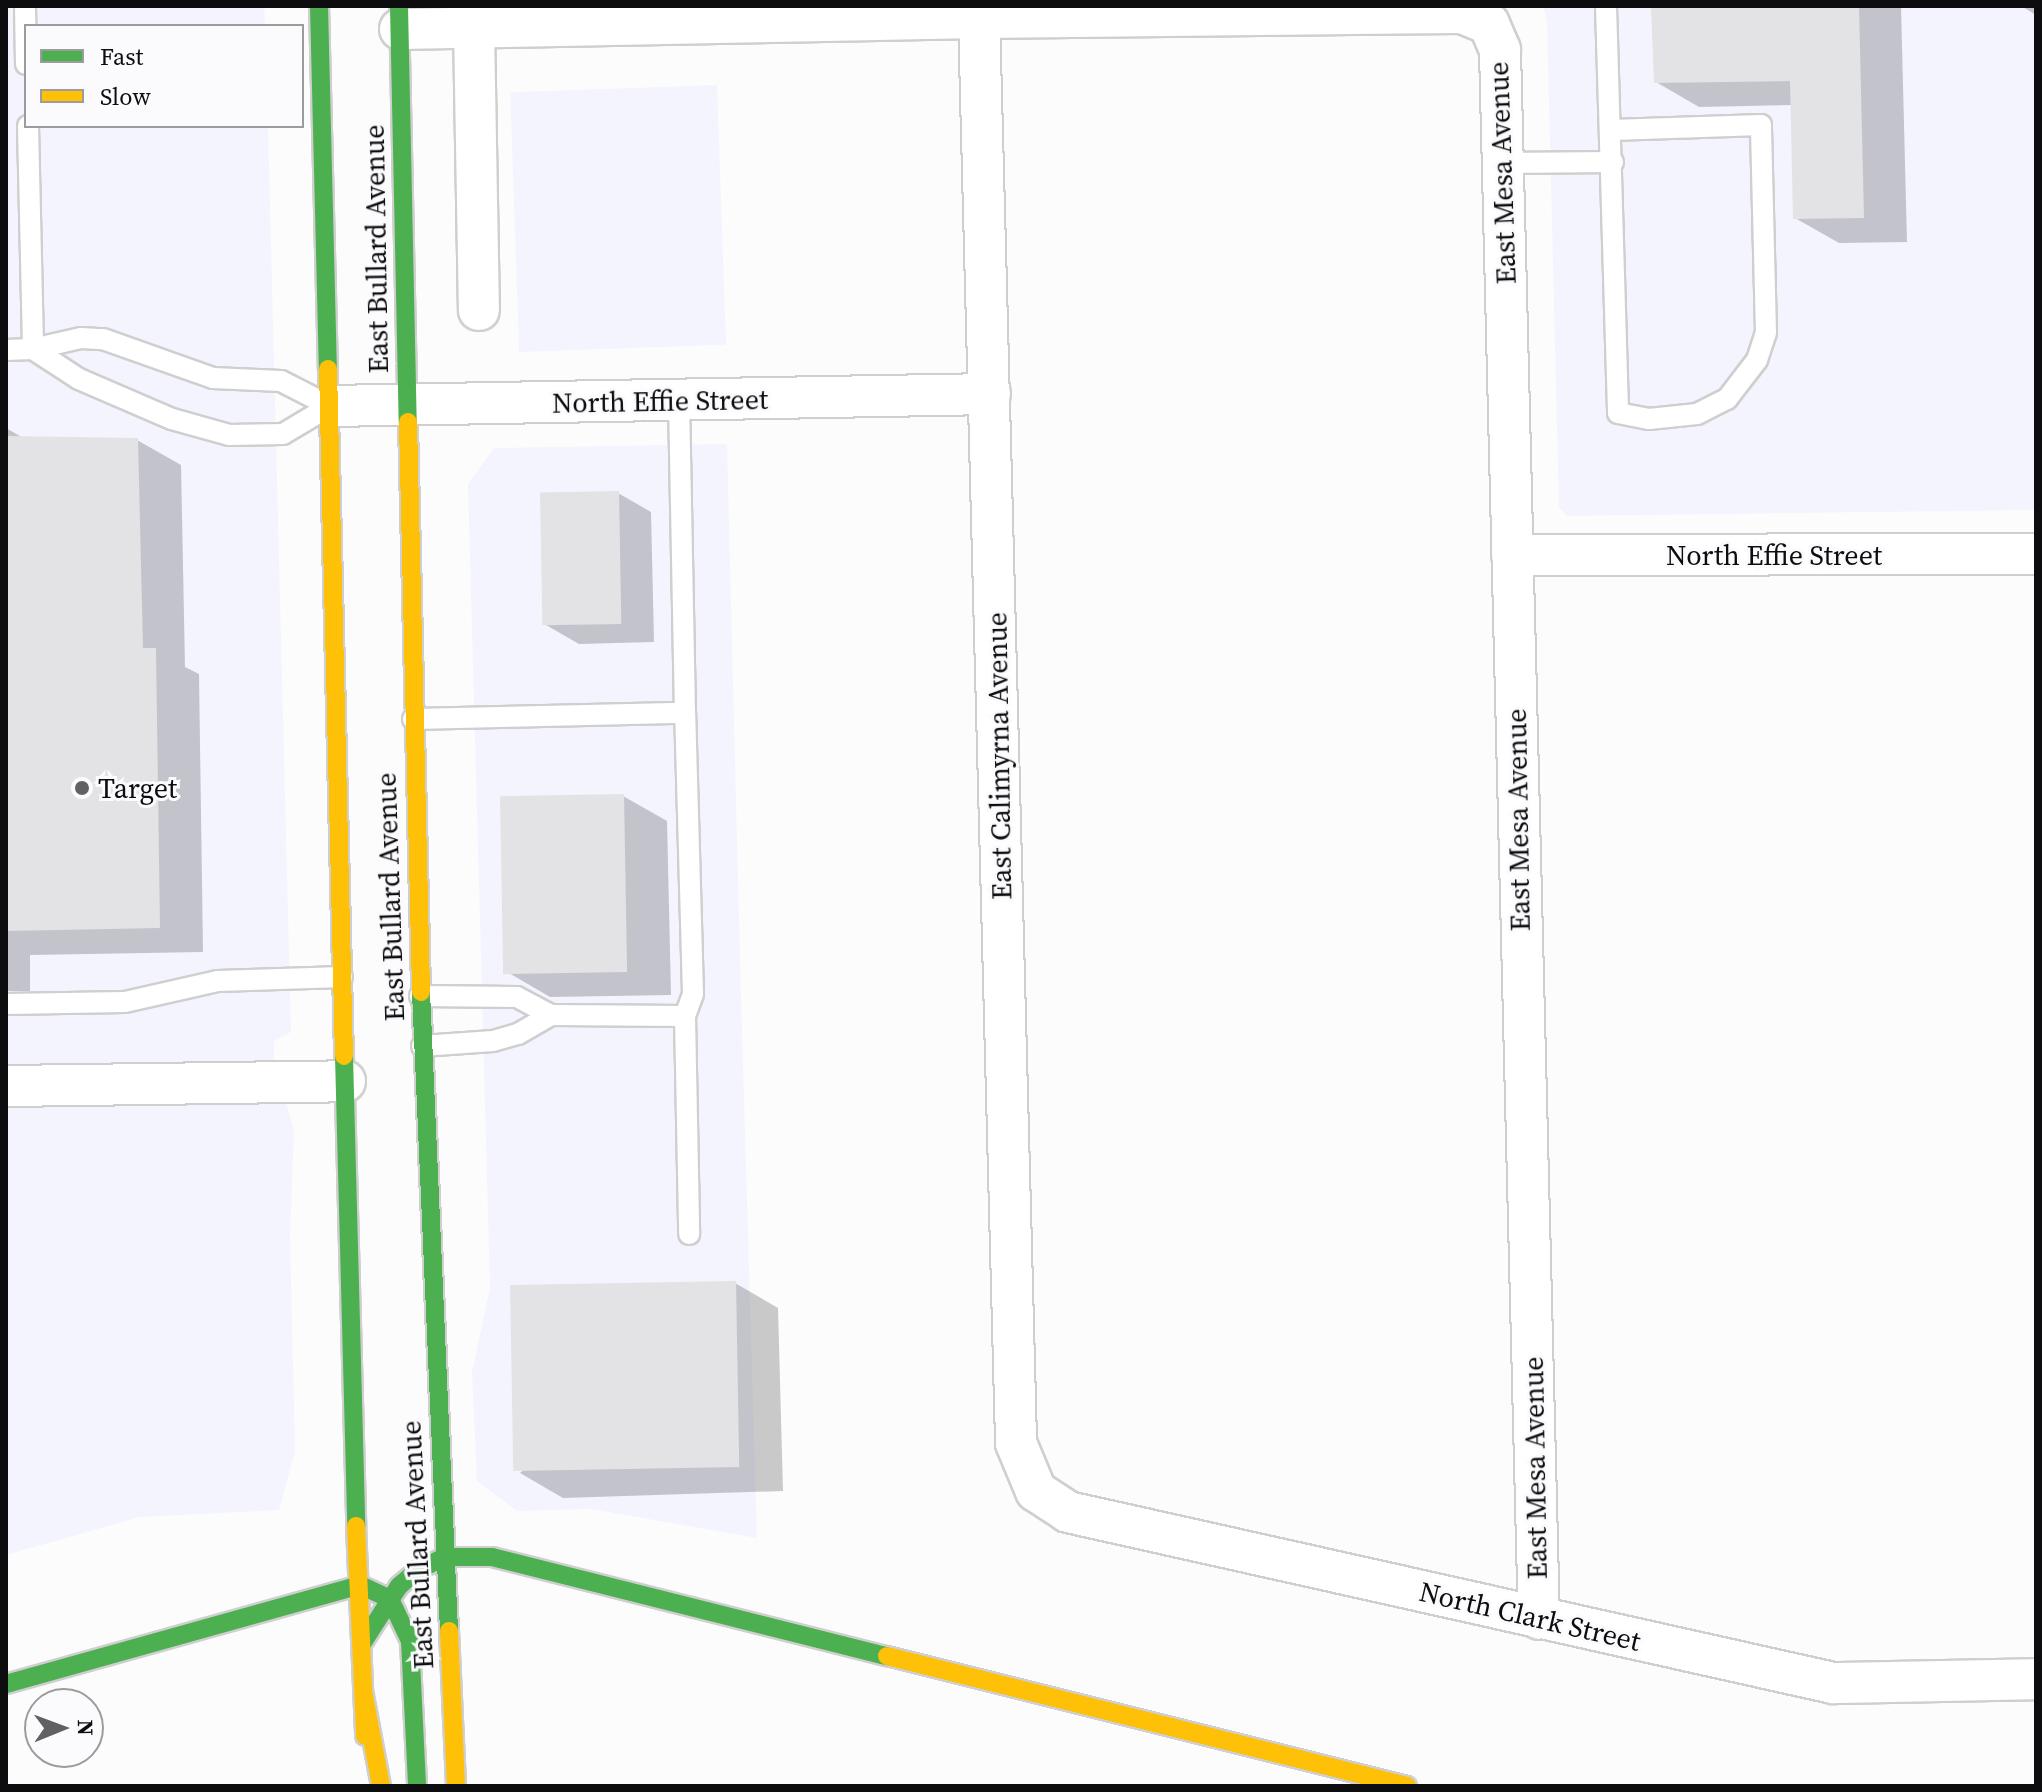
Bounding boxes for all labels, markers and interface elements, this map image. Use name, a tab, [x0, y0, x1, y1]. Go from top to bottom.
legend	[24, 24, 304, 128]
text: Fast	[100, 40, 143, 73]
street label: East Mesa Avenue	[1481, 61, 1523, 285]
text: Slow	[100, 80, 151, 113]
street label: East Bullard Avenue	[357, 124, 395, 374]
street label: North Effie Street	[552, 382, 768, 420]
street label: North Effie Street	[1666, 538, 1882, 572]
street label: East Calimyrna Avenue	[980, 612, 1018, 900]
street label: East Mesa Avenue	[1499, 708, 1537, 932]
place label: Target	[98, 771, 177, 805]
street label: East Bullard Avenue	[369, 772, 411, 1022]
marker: Target	[73, 779, 91, 797]
street label: East Mesa Avenue	[1516, 1356, 1554, 1580]
street label: East Bullard Avenue	[394, 1420, 440, 1670]
street label: North Clark Street	[1416, 1574, 1644, 1658]
north arrow	[24, 1688, 104, 1768]
text: N	[71, 1719, 101, 1736]

